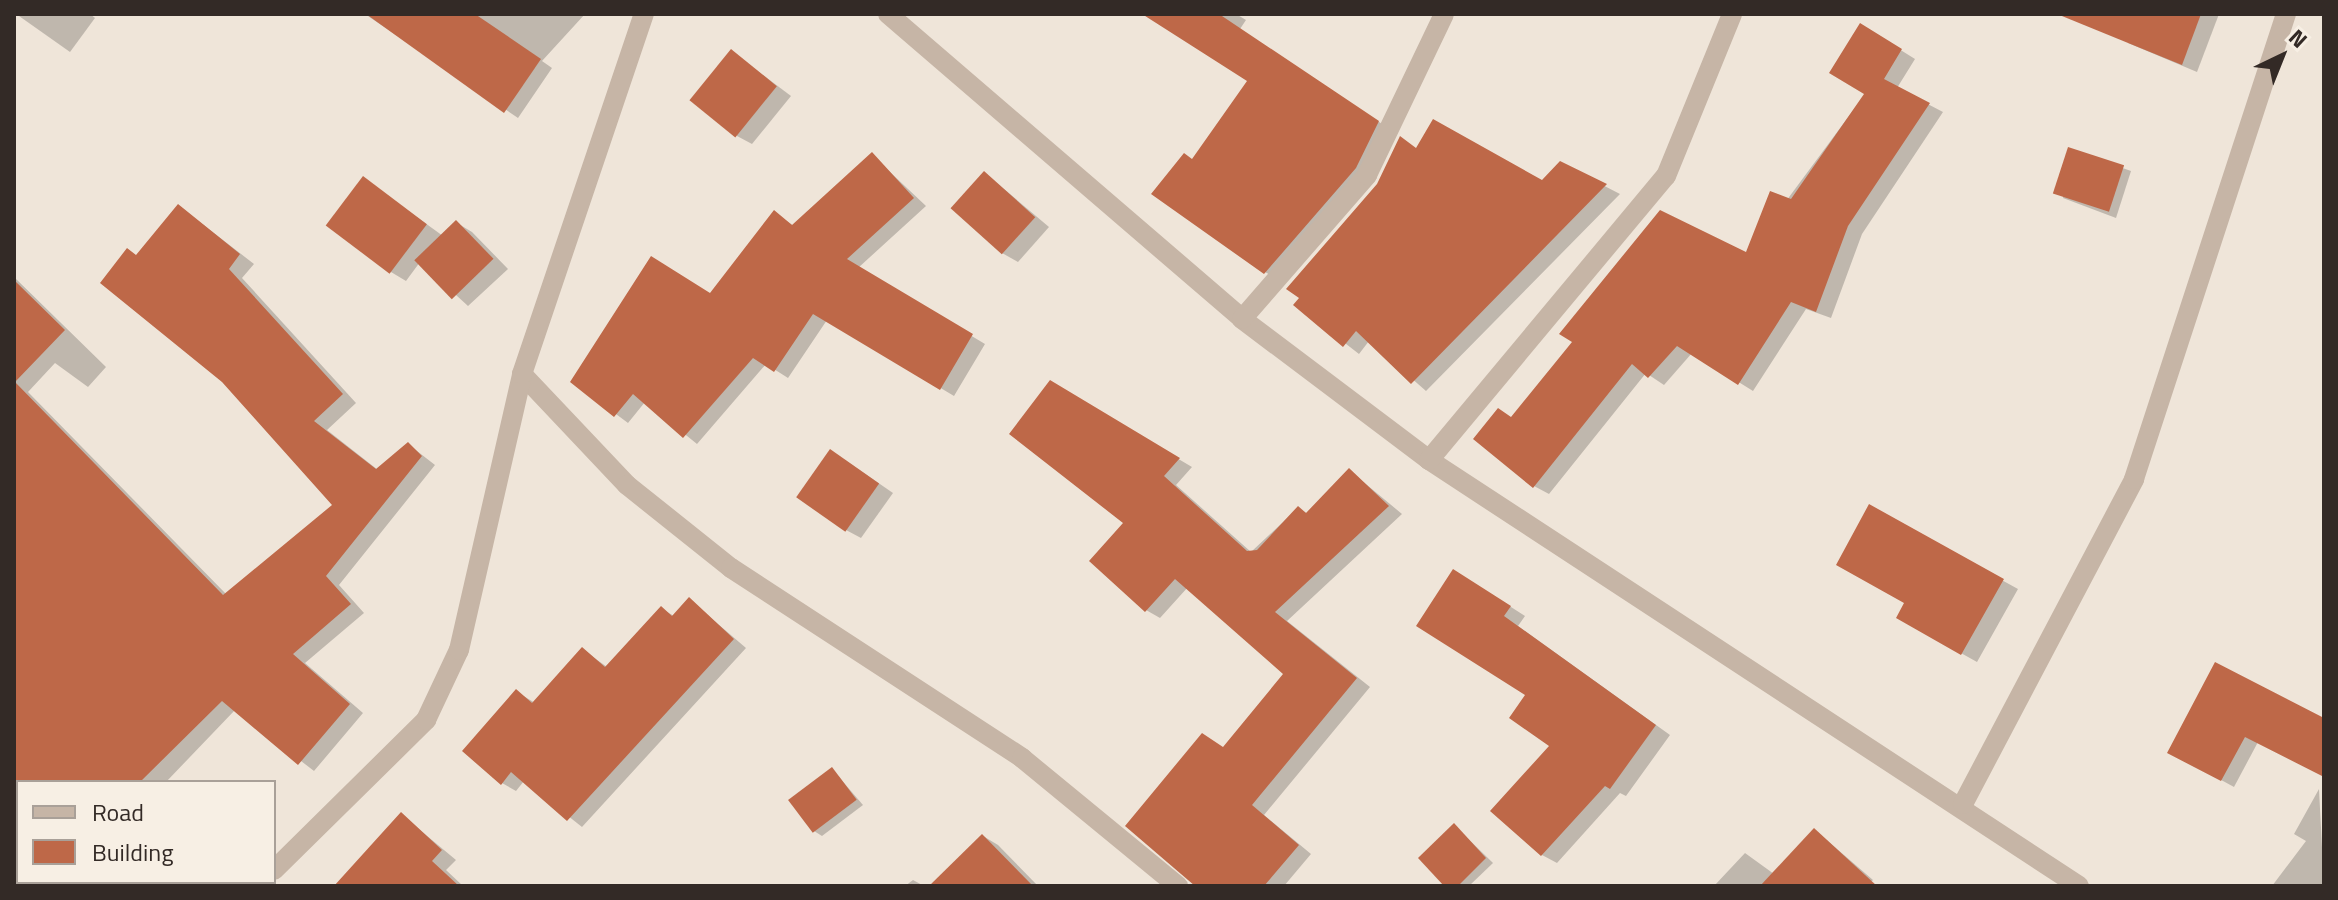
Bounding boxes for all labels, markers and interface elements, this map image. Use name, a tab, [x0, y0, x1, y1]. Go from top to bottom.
north arrow	[2242, 16, 2322, 96]
text: N	[2281, 21, 2316, 56]
legend	[16, 780, 276, 884]
text: Road	[92, 794, 144, 830]
text: Building	[92, 834, 174, 870]

